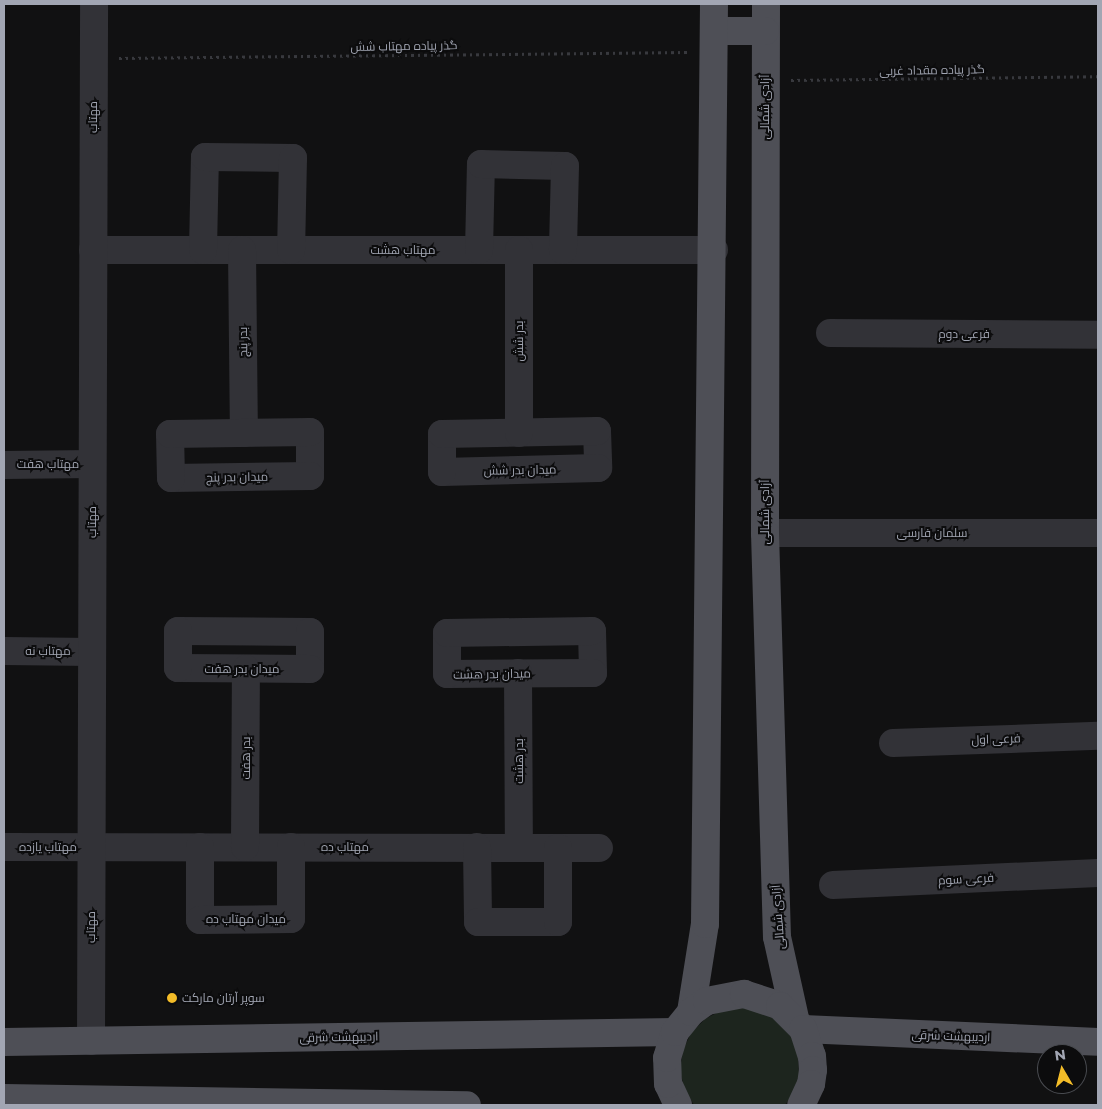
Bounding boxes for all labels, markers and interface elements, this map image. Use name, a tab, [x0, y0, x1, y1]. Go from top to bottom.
street label: گذر پیاده مهتاب شش	[350, 38, 458, 54]
street label: گذر پیاده مقداد غربی	[879, 62, 985, 78]
street label: آزادی شمالی	[758, 75, 772, 139]
street label: مهتاب	[86, 101, 100, 133]
street label: مهتاب هشت	[371, 243, 435, 257]
street label: بدر شش	[512, 321, 526, 361]
street label: بدر پنج	[236, 327, 250, 357]
street label: فرعی دوم	[938, 327, 990, 341]
street label: مهتاب هفت	[17, 457, 79, 471]
street label: میدان بدر شش	[483, 462, 557, 478]
street label: میدان بدر پنج	[206, 469, 268, 485]
street label: آزادی شمالی	[758, 480, 772, 544]
street label: مهتاب	[85, 506, 99, 538]
street label: سلمان فارسی	[897, 526, 967, 540]
street label: مهتاب نه	[25, 644, 71, 658]
street label: میدان بدر هفت	[205, 662, 279, 676]
street label: میدان بدر هشت	[453, 666, 531, 682]
street label: فرعی اول	[971, 731, 1021, 747]
street label: بدر هفت	[239, 737, 253, 779]
street label: بدر هشت	[512, 738, 526, 784]
street label: مهتاب یازده	[19, 840, 77, 854]
street label: مهتاب ده	[321, 840, 369, 854]
street label: فرعی سوم	[938, 870, 994, 888]
street label: آزادی شمالی	[769, 884, 787, 950]
street label: مهتاب	[84, 911, 98, 943]
street label: میدان مهتاب ده	[206, 912, 286, 926]
place label: سوپر آرتان مارکت	[182, 991, 265, 1005]
marker: سوپر آرتان مارکت	[166, 992, 178, 1004]
street label: اردیبهشت شرقی	[911, 1027, 991, 1045]
street label: اردیبهشت شرقی	[299, 1029, 379, 1045]
north arrow	[1037, 1044, 1087, 1094]
text: N	[1053, 1045, 1067, 1065]

